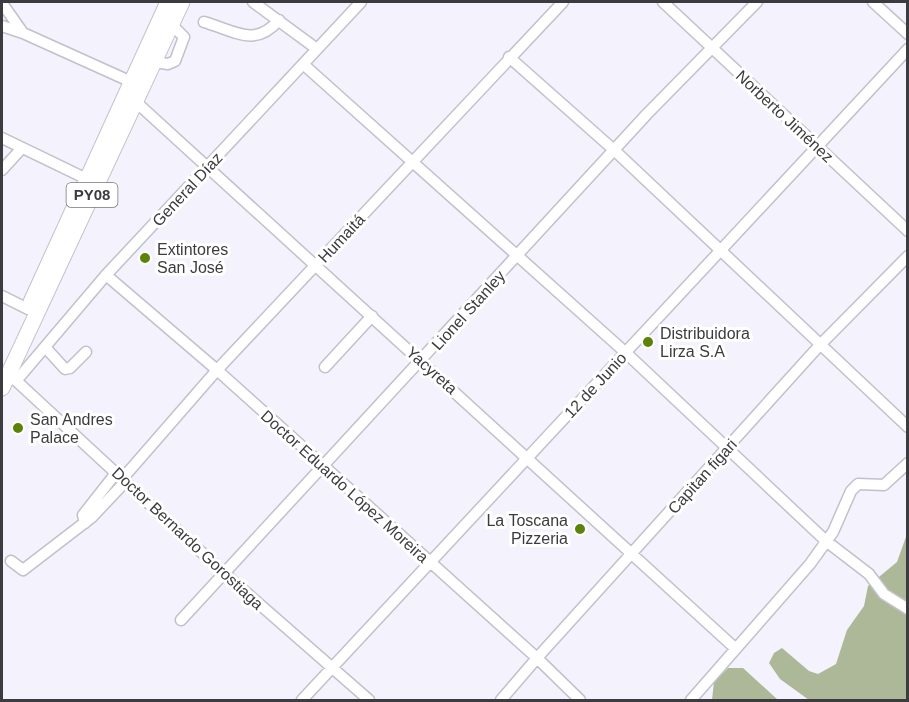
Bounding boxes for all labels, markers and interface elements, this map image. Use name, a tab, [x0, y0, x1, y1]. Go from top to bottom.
street label: Norberto Jiménez	[733, 67, 837, 166]
street label: General Díaz	[149, 149, 226, 230]
road number: PY08	[66, 183, 118, 207]
street label: Humaitá	[315, 211, 368, 266]
place label: Extintores San José	[157, 241, 228, 276]
marker: Extintores San José	[138, 251, 152, 265]
street label: Lionel Stanley	[428, 267, 508, 353]
place label: Distribuidora Lirza S.A	[660, 325, 750, 360]
marker: Distribuidora Lirza S.A	[641, 335, 655, 349]
street label: Yacyreta	[403, 343, 460, 397]
street label: 12 de Junio	[561, 349, 630, 421]
street label: Doctor Eduardo López Moreira	[258, 407, 432, 566]
place label: San Andres Palace	[30, 411, 113, 446]
marker: San Andres Palace	[11, 421, 25, 435]
street label: Capitan figari	[665, 436, 740, 517]
street label: Doctor Bernardo Gorostiaga	[109, 464, 267, 613]
place label: La Toscana Pizzeria	[486, 512, 568, 547]
marker: La Toscana Pizzeria	[573, 522, 587, 536]

